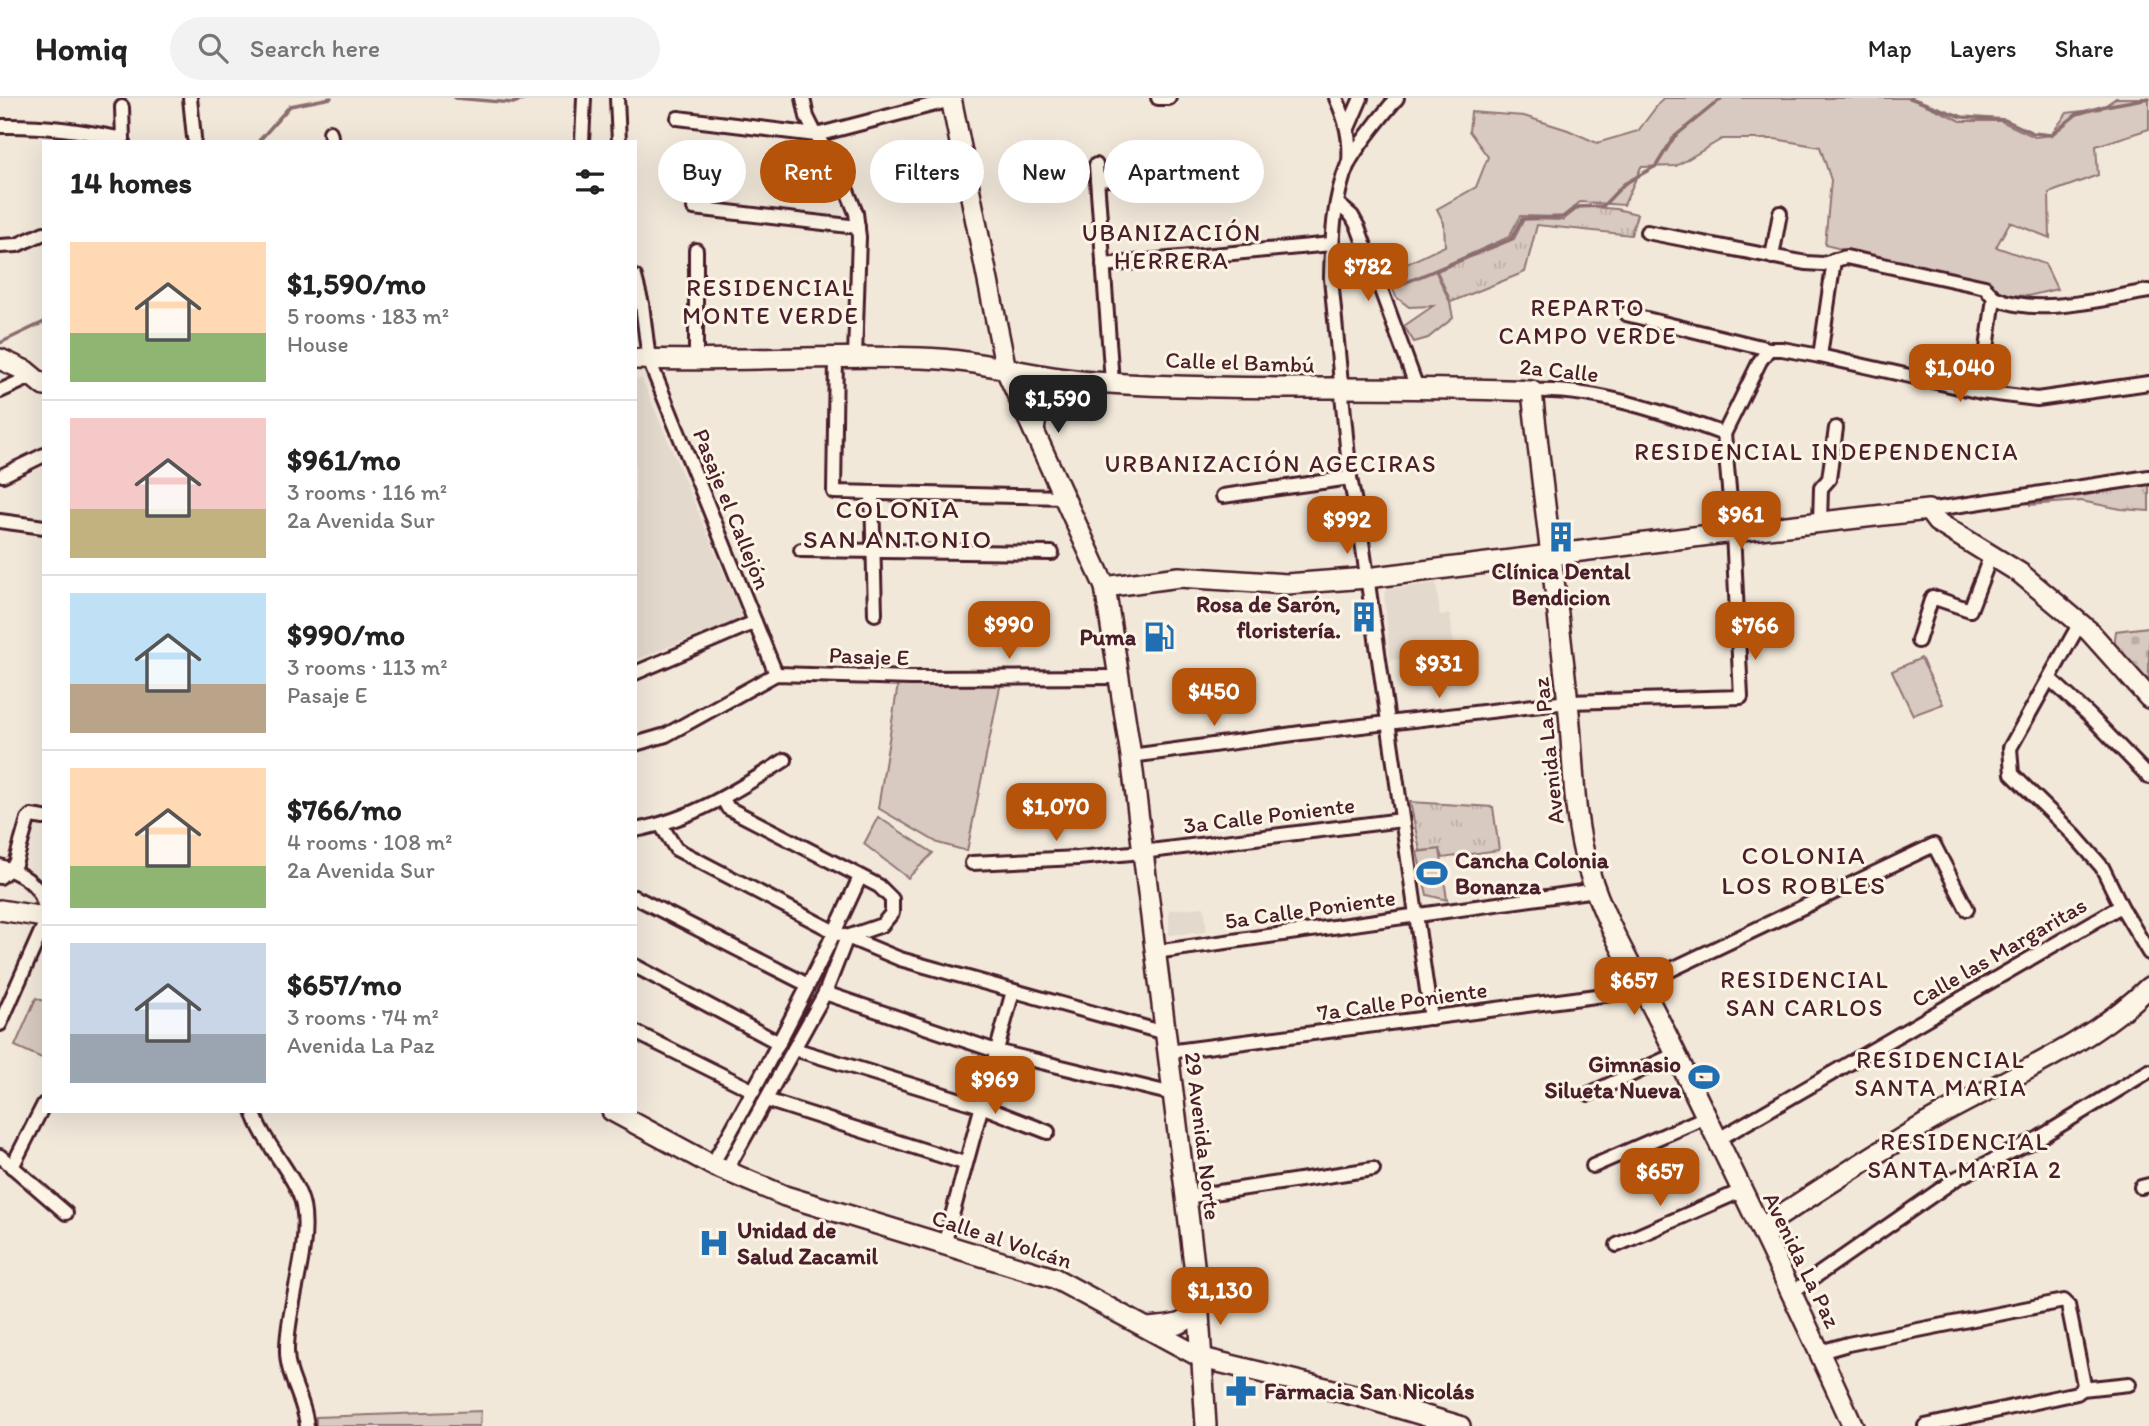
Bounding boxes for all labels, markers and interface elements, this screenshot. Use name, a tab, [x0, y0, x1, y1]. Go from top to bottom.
search box	[170, 17, 660, 80]
text: Homiq	[35, 29, 128, 68]
icon: search	[194, 29, 232, 67]
text: Search here	[250, 32, 380, 64]
text: Map	[1868, 34, 1912, 63]
text: Layers	[1950, 34, 2017, 63]
text: Share	[2055, 34, 2114, 63]
chip: Buy	[658, 140, 746, 203]
chip: Rent	[760, 140, 856, 203]
chip: Filters	[870, 140, 984, 203]
chip: New	[998, 140, 1090, 203]
chip: Apartment	[1104, 140, 1264, 203]
icon: filters	[571, 163, 609, 201]
text: 14 homes	[70, 164, 192, 201]
district label: UBANIZACIÓN HERRERA	[1082, 218, 1262, 275]
pin: $782	[1327, 244, 1409, 303]
text: $782	[1344, 252, 1392, 280]
text: $1,590/mo	[287, 265, 426, 302]
icon: home	[126, 270, 210, 354]
district label: RESIDENCIAL MONTE VERDE	[682, 273, 860, 330]
district label: REPARTO CAMPO VERDE	[1498, 293, 1678, 350]
text: 5 rooms · 183 m²	[287, 302, 449, 330]
text: House	[287, 330, 349, 358]
pin: $1,040	[1903, 344, 2017, 404]
street label: Calle el Bambú	[1165, 345, 1315, 379]
street label: 2a Calle	[1518, 352, 1600, 388]
text: $1,040	[1925, 353, 1995, 381]
pin: $1,590	[1001, 376, 1115, 435]
text: $1,590	[1025, 384, 1091, 412]
street label: Pasaje el Callejón	[687, 424, 777, 594]
district label: RESIDENCIAL INDEPENDENCIA	[1634, 437, 2020, 466]
text: $961/mo	[287, 441, 401, 478]
icon: home	[126, 446, 210, 530]
district label: URBANIZACIÓN AGECIRAS	[1104, 449, 1438, 478]
text: 3 rooms · 116 m²	[287, 478, 447, 506]
pin: $961	[1700, 491, 1782, 551]
district label: COLONIA SAN ANTONIO	[803, 493, 993, 555]
pin: $992	[1306, 496, 1388, 556]
text: $961	[1718, 500, 1764, 528]
text: $992	[1323, 505, 1371, 533]
text: 2a Avenida Sur	[287, 506, 435, 534]
building icon: Clínica Dental Bendicion	[1544, 520, 1578, 554]
place label: Clínica Dental Bendicion	[1491, 557, 1631, 611]
place label: Rosa de Sarón, floristería.	[1196, 590, 1341, 644]
building icon: Rosa de Sarón, floristería.	[1347, 600, 1381, 634]
pin: $990	[968, 602, 1050, 661]
pin: $766	[1714, 602, 1796, 662]
text: $990	[984, 610, 1034, 638]
text: $766	[1731, 611, 1779, 639]
text: $990/mo	[287, 616, 405, 653]
fuel station icon: Puma	[1142, 620, 1176, 654]
icon: home	[126, 621, 210, 705]
place label: Puma	[1079, 623, 1137, 651]
pin: $931	[1398, 640, 1480, 700]
street label: Pasaje E	[828, 641, 910, 671]
text: $931	[1416, 649, 1462, 677]
text: 3 rooms · 113 m²	[287, 653, 448, 681]
pin: $450	[1173, 668, 1255, 728]
street label: Avenida La Paz	[1526, 676, 1570, 826]
text: $450	[1188, 677, 1240, 705]
text: Pasaje E	[287, 681, 368, 709]
pin: $1,070	[999, 784, 1113, 843]
text: $766/mo	[287, 791, 402, 828]
street label: 3a Calle Poniente	[1182, 791, 1356, 839]
text: $1,070	[1022, 792, 1090, 820]
icon: home	[126, 796, 210, 880]
text: 4 rooms · 108 m²	[287, 828, 452, 856]
district label: COLONIA LOS ROBLES	[1721, 839, 1887, 901]
place label: Cancha Colonia Bonanza	[1455, 846, 1610, 900]
text: 2a Avenida Sur	[287, 856, 435, 884]
sports icon: Cancha Colonia Bonanza	[1415, 856, 1449, 890]
street label: 5a Calle Poniente	[1223, 883, 1397, 935]
street label: Calle las Margaritas	[1906, 890, 2092, 1014]
pin: $657	[1593, 958, 1675, 1017]
district label: RESIDENCIAL SAN CARLOS	[1720, 965, 1890, 1022]
text: $657/mo	[287, 966, 402, 1003]
text: $657	[1610, 966, 1658, 994]
icon: home	[126, 971, 210, 1055]
street label: 7a Calle Poniente	[1315, 975, 1489, 1027]
text: 3 rooms · 74 m²	[287, 1003, 439, 1031]
text: Avenida La Paz	[287, 1031, 435, 1059]
district label: RESIDENCIAL SANTA MARIA	[1854, 1045, 2028, 1102]
street label: 29 Avenida Norte	[1179, 1050, 1227, 1222]
place label: Gimnasio Silueta Nueva	[1544, 1050, 1682, 1104]
pin: $969	[954, 1056, 1036, 1116]
sports icon: Gimnasio Silueta Nueva	[1687, 1060, 1721, 1094]
text: $969	[971, 1065, 1019, 1093]
district label: RESIDENCIAL SANTA MARIA 2	[1867, 1127, 2063, 1184]
pin: $657	[1619, 1148, 1701, 1208]
text: $657	[1636, 1157, 1684, 1185]
street label: Avenida La Paz	[1757, 1187, 1847, 1333]
street label: Calle al Volcán	[928, 1203, 1076, 1275]
place label: Unidad de Salud Zacamil	[737, 1216, 878, 1270]
hospital icon: Unidad de Salud Zacamil	[697, 1226, 731, 1260]
pin: $1,130	[1163, 1268, 1277, 1327]
text: $1,130	[1187, 1276, 1253, 1304]
pharmacy icon: Farmacia San Nicolás	[1224, 1374, 1258, 1408]
place label: Farmacia San Nicolás	[1264, 1377, 1475, 1405]

